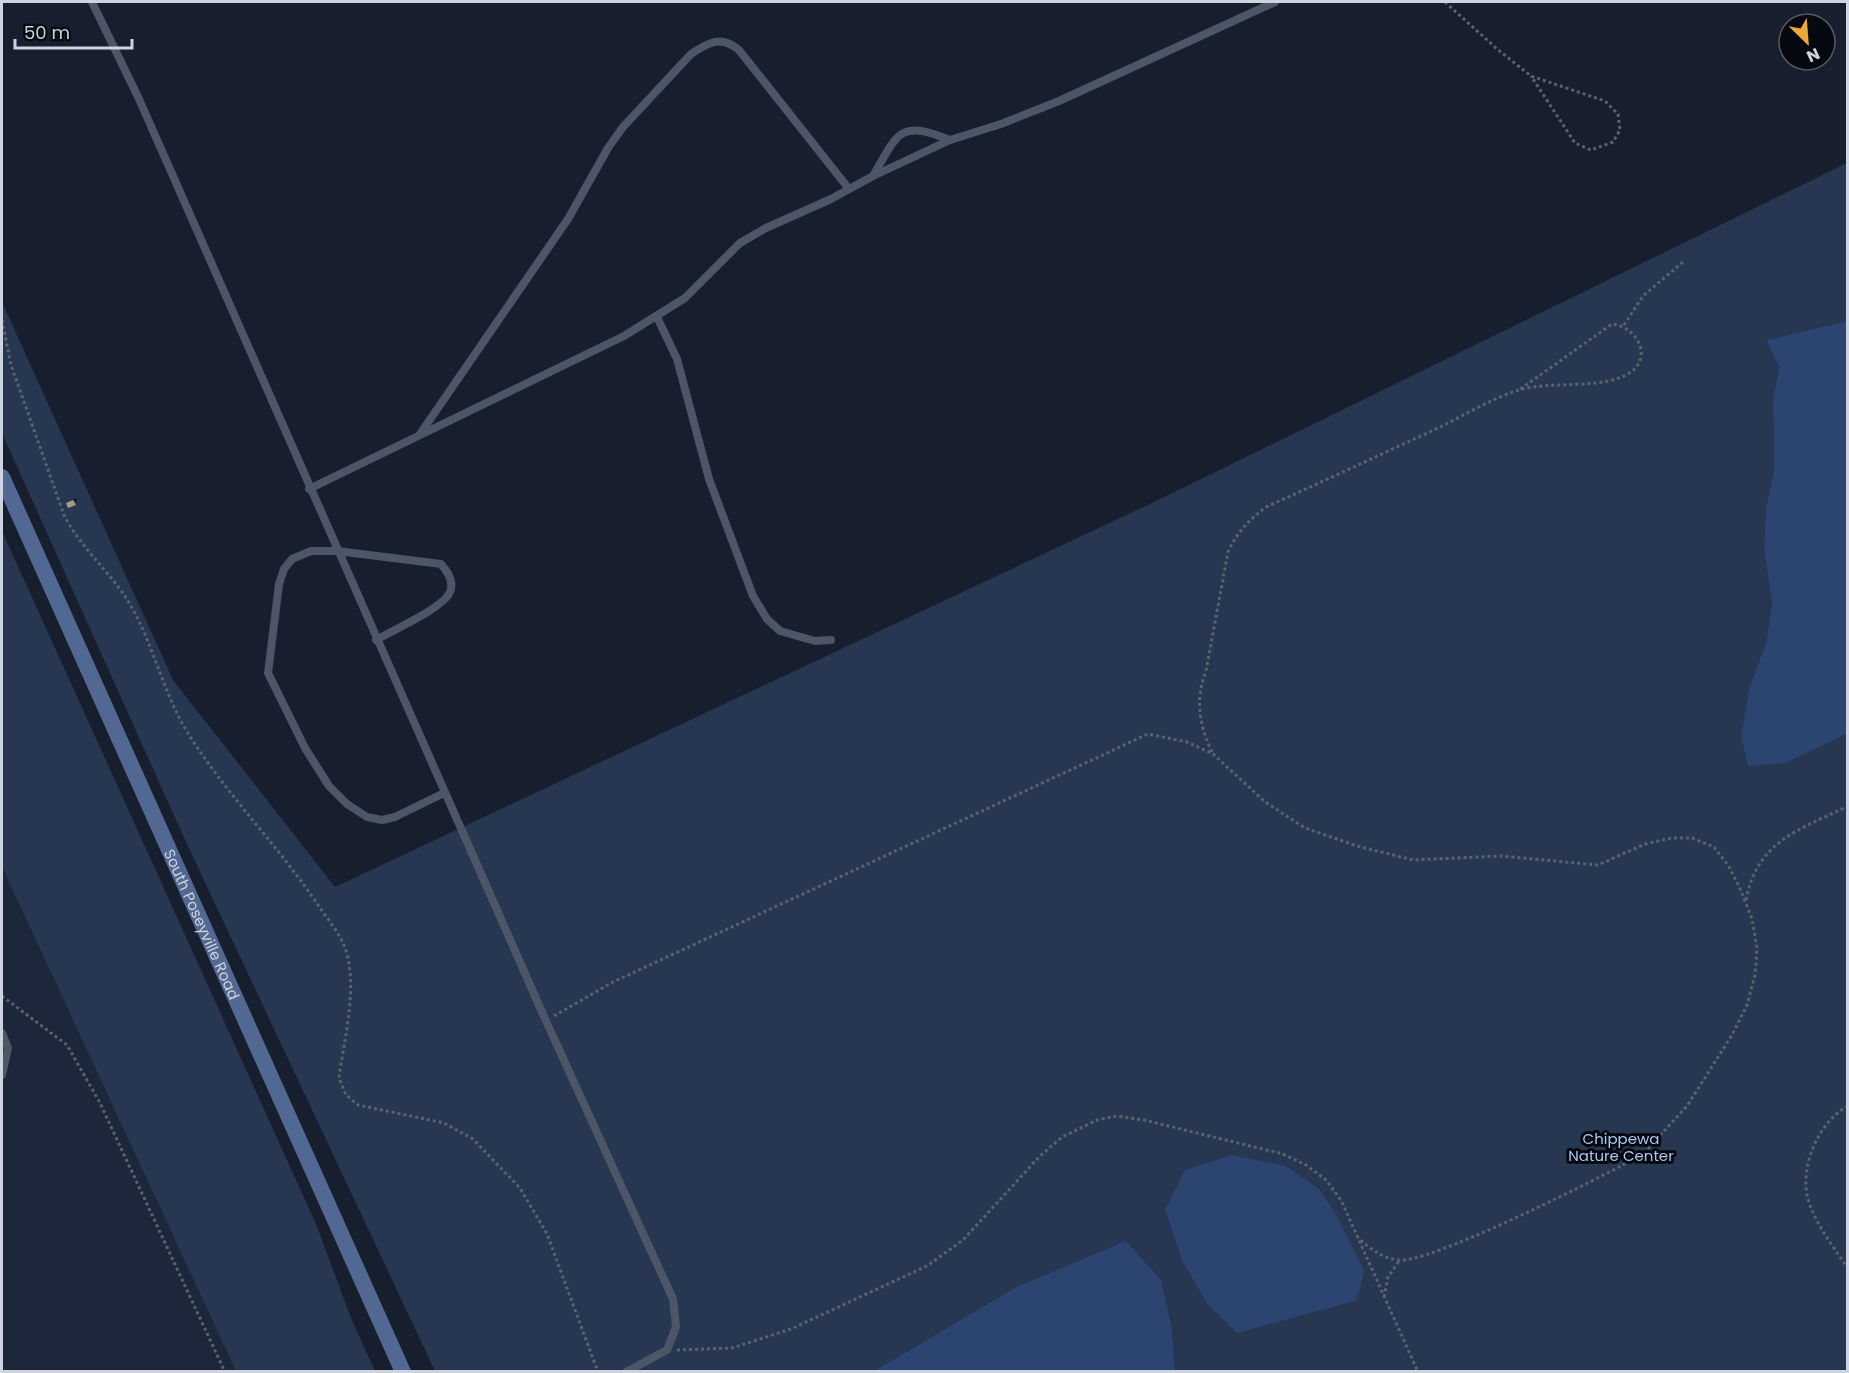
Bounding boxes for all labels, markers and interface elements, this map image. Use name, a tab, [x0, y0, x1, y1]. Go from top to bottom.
scale bar	[15, 12, 132, 50]
north arrow	[1777, 12, 1837, 72]
text: 50 m	[24, 20, 70, 45]
text: N	[1803, 42, 1823, 68]
street label: South Poseyville Road	[159, 846, 245, 1003]
park label: Chippewa Nature Center	[1568, 1128, 1674, 1166]

